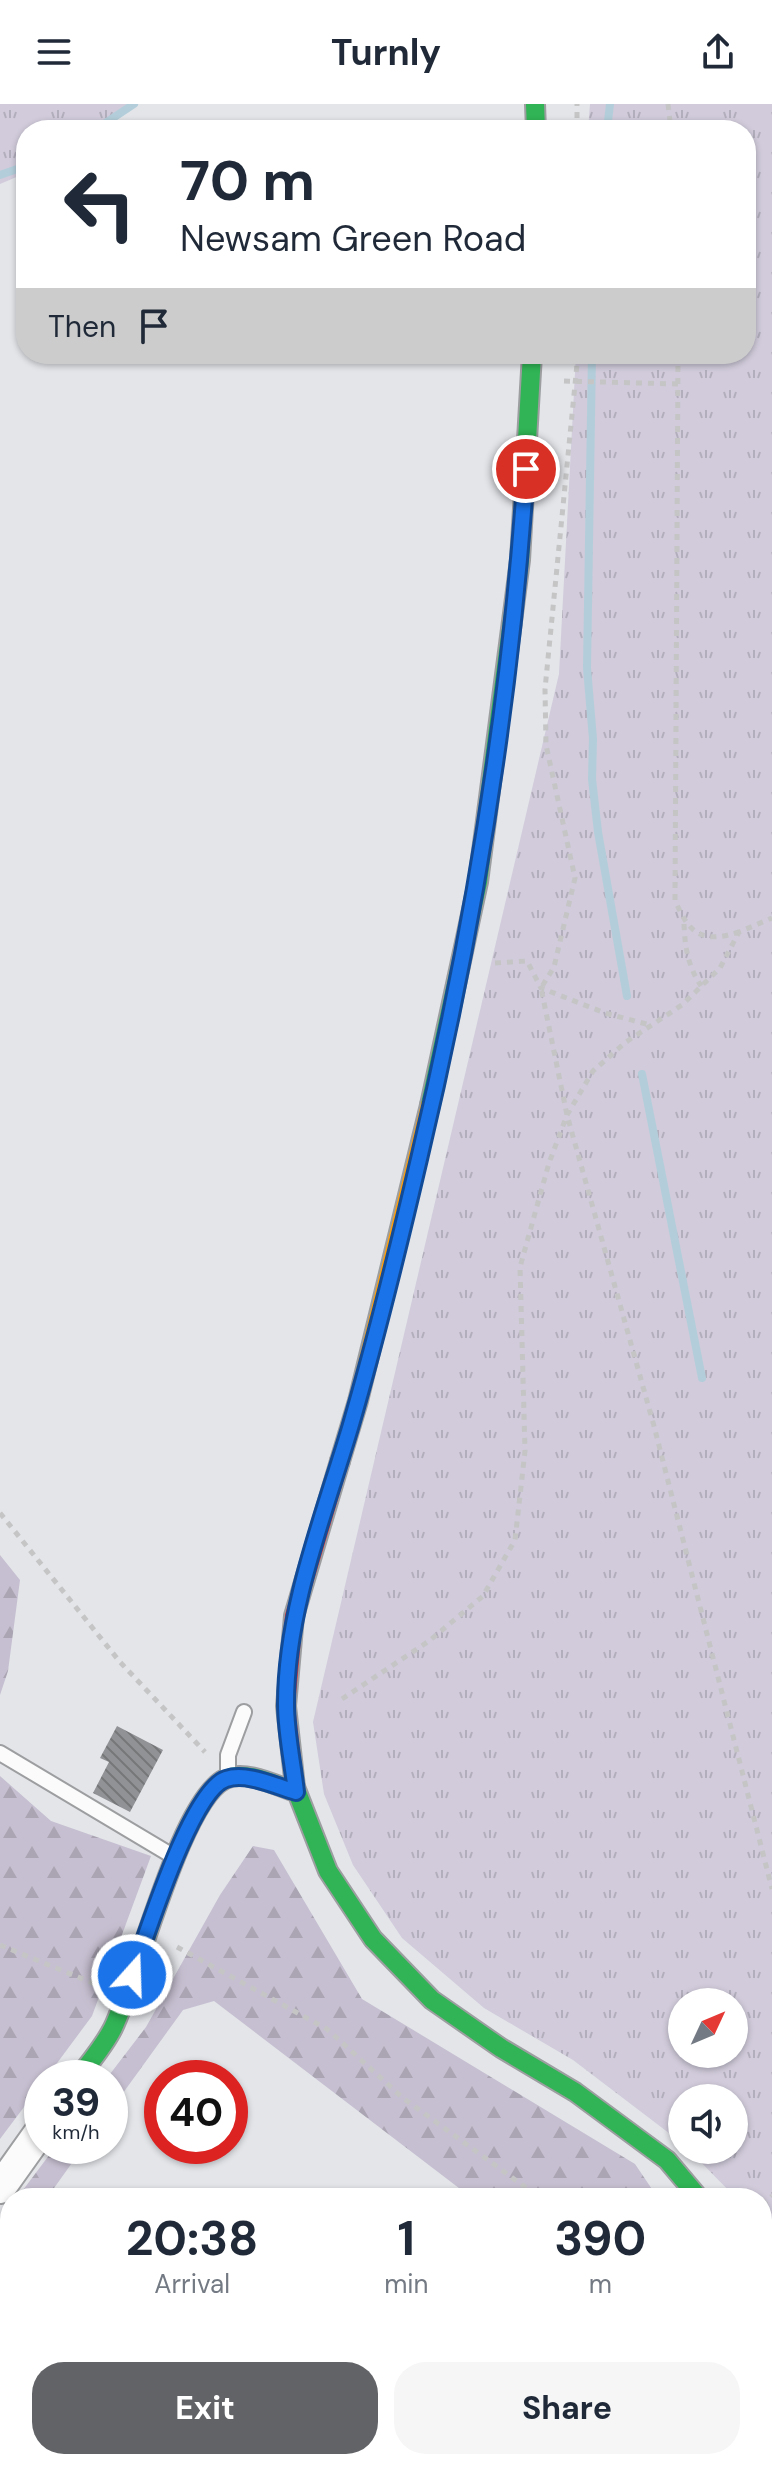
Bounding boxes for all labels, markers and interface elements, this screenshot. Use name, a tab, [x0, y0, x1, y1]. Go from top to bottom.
text: Turnly	[331, 29, 441, 76]
icon: menu	[32, 30, 76, 74]
icon: share	[696, 30, 740, 74]
text: 70 m	[180, 144, 315, 217]
icon: left	[48, 152, 152, 256]
text: Newsam Green Road	[180, 215, 526, 262]
icon: arrive	[132, 304, 176, 348]
text: Then	[48, 307, 116, 346]
pin	[492, 435, 560, 503]
icon: arrive	[504, 447, 548, 491]
position arrow	[90, 1933, 174, 2017]
north arrow	[668, 1988, 748, 2068]
map controls	[668, 1988, 748, 2164]
speed limit sign: 40	[144, 2060, 248, 2164]
text: 39	[52, 2076, 100, 2128]
button: sound	[668, 2084, 748, 2164]
text: km/h	[52, 2119, 100, 2145]
text: 20:38	[126, 2207, 259, 2270]
text: 1	[398, 2207, 415, 2270]
text: 390	[554, 2207, 646, 2270]
text: Arrival	[154, 2267, 230, 2301]
text: min	[384, 2267, 429, 2301]
text: m	[589, 2267, 612, 2301]
button: Exit	[32, 2362, 378, 2454]
button: Share	[394, 2362, 740, 2454]

